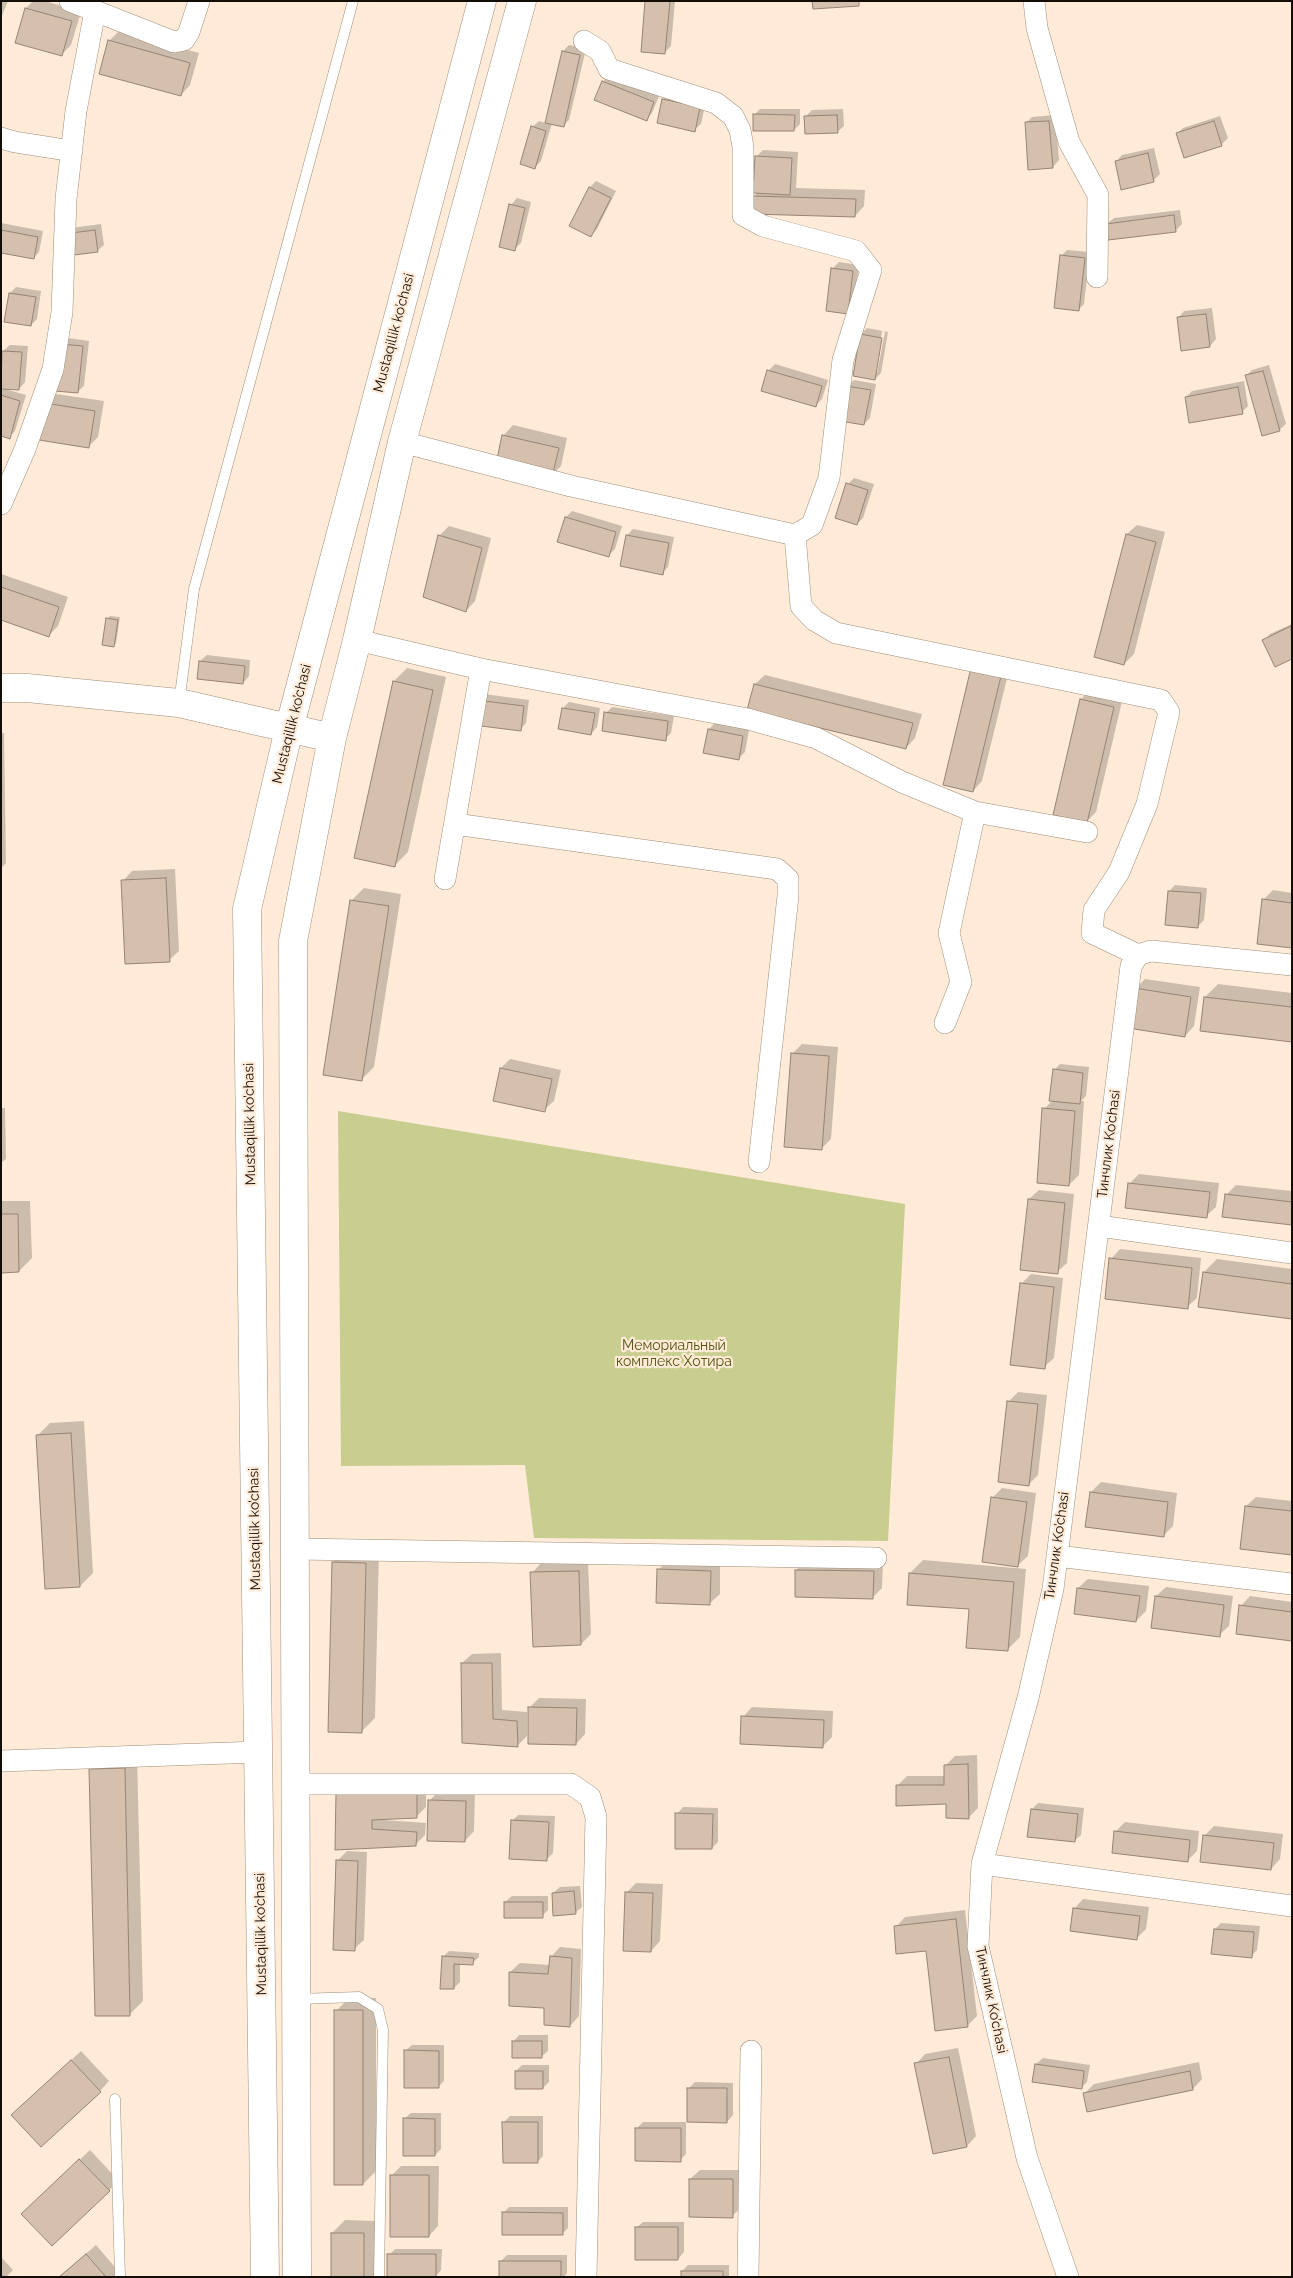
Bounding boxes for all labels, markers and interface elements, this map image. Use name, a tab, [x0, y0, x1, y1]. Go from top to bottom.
street label: Mustaqillik ko’chasi	[370, 272, 418, 394]
street label: Mustaqillik ko’chasi	[269, 663, 315, 785]
street label: Mustaqillik ko’chasi	[241, 1063, 259, 1185]
street label: Тинчлик Ko’chasi	[1094, 1089, 1124, 1199]
park label: Мемориальный комплекс Хотира	[616, 1338, 732, 1370]
street label: Mustaqillik ko’chasi	[246, 1468, 264, 1590]
street label: Тинчлик Ko’chasi	[1041, 1491, 1073, 1601]
street label: Mustaqillik ko’chasi	[252, 1873, 270, 1995]
street label: Тинчлик Ko’chasi	[971, 1945, 1011, 2055]

